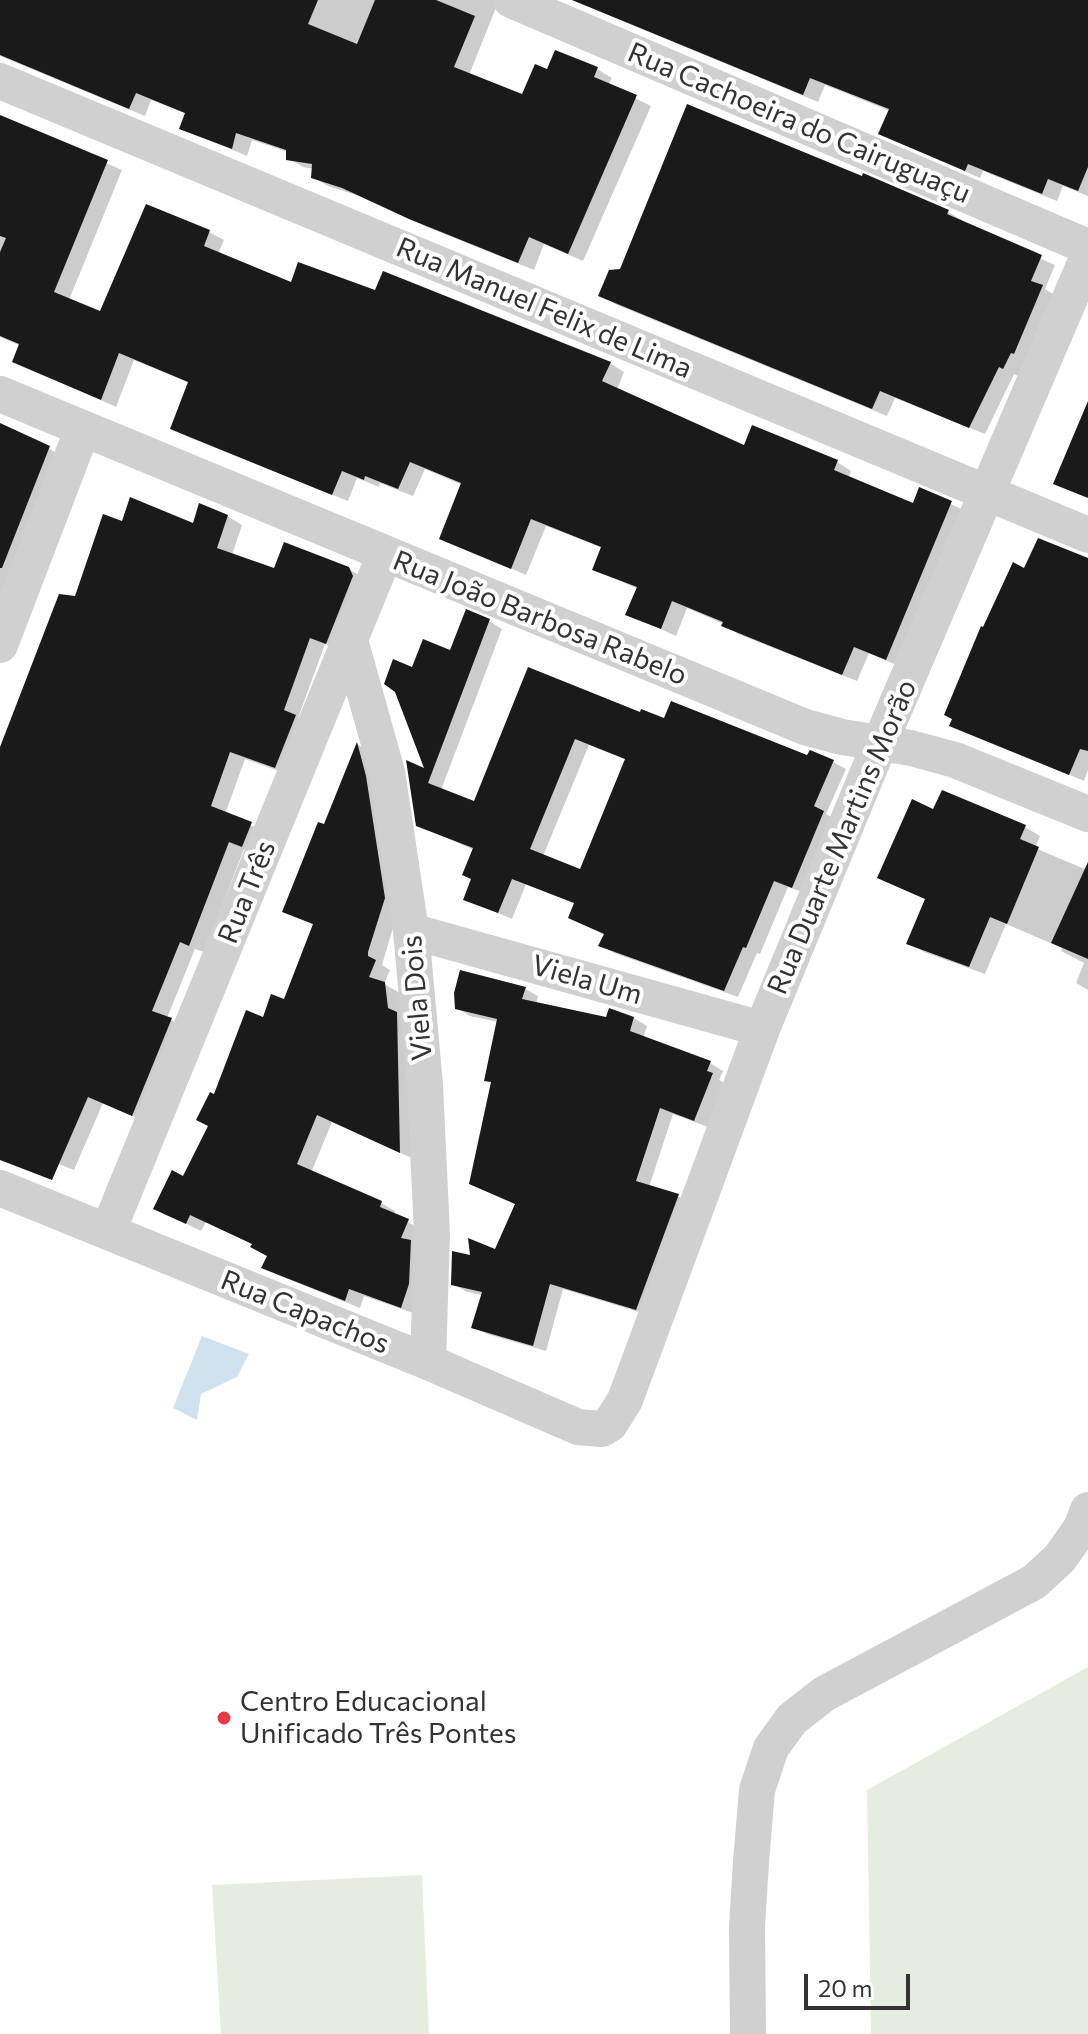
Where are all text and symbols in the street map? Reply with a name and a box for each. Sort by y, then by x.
street label: Rua Cachoeira do Cairuguaçu [623,36,975,210]
street label: Rua Manuel Felix de Lima [391,230,697,386]
street label: Rua João Barbosa Rabelo [388,544,692,692]
street label: Rua Duarte Martins Morão [760,675,924,999]
street label: Rua Três [211,836,283,948]
street label: Viela Dois [395,934,439,1062]
street label: Viela Um [528,948,646,1012]
street label: Rua Capachos [216,1263,394,1361]
place label: Centro Educacional Unificado Três Pontes [240,1685,517,1751]
marker: Centro Educacional Unificado Três Pontes [215,1709,233,1727]
scale bar [808,1958,914,2008]
text: 20 m [818,1973,872,2002]

